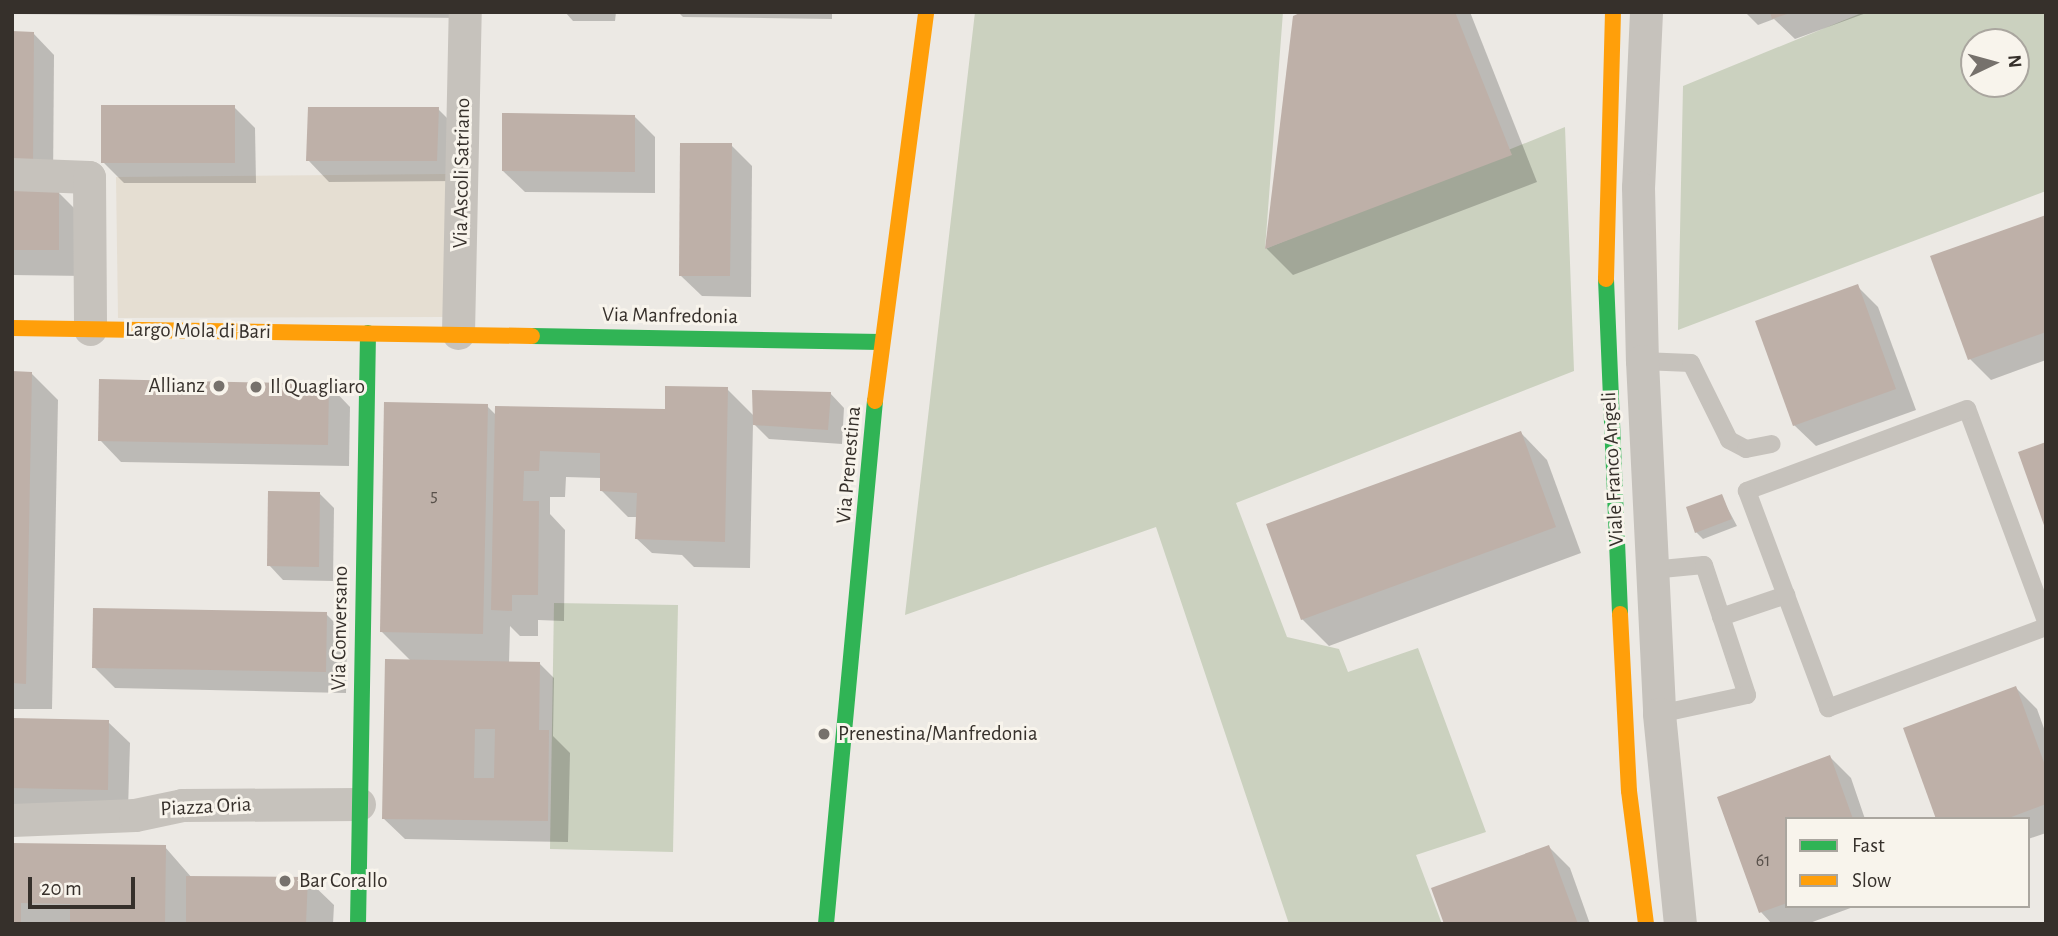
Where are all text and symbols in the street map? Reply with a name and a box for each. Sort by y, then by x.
north arrow [1960,28,2030,98]
text: N [2004,54,2024,69]
street label: Via Ascoli Satriano [448,98,476,248]
street label: Via Manfredonia [602,302,738,330]
street label: Largo Mola di Bari [125,317,271,345]
place label: Allianz [148,373,205,399]
place label: Il Quagliaro [270,374,365,400]
marker: Allianz [211,378,227,394]
marker: Il Quagliaro [248,379,264,395]
street label: Viale Franco Angeli [1596,391,1630,547]
street label: Via Prenestina [831,405,867,525]
house number: 5 [430,485,438,507]
street label: Via Conversano [326,565,354,691]
place label: Prenestina/Manfredonia [838,721,1038,747]
marker: Prenestina/Manfredonia [816,726,832,742]
street label: Piazza Oria [160,792,252,822]
legend [1785,817,2030,908]
text: Fast [1852,835,1885,856]
house number: 61 [1756,850,1770,872]
scale bar [32,862,138,906]
place label: Bar Corallo [299,868,388,894]
text: Slow [1852,870,1891,891]
marker: Bar Corallo [277,873,293,889]
text: 20 m [41,878,82,899]

